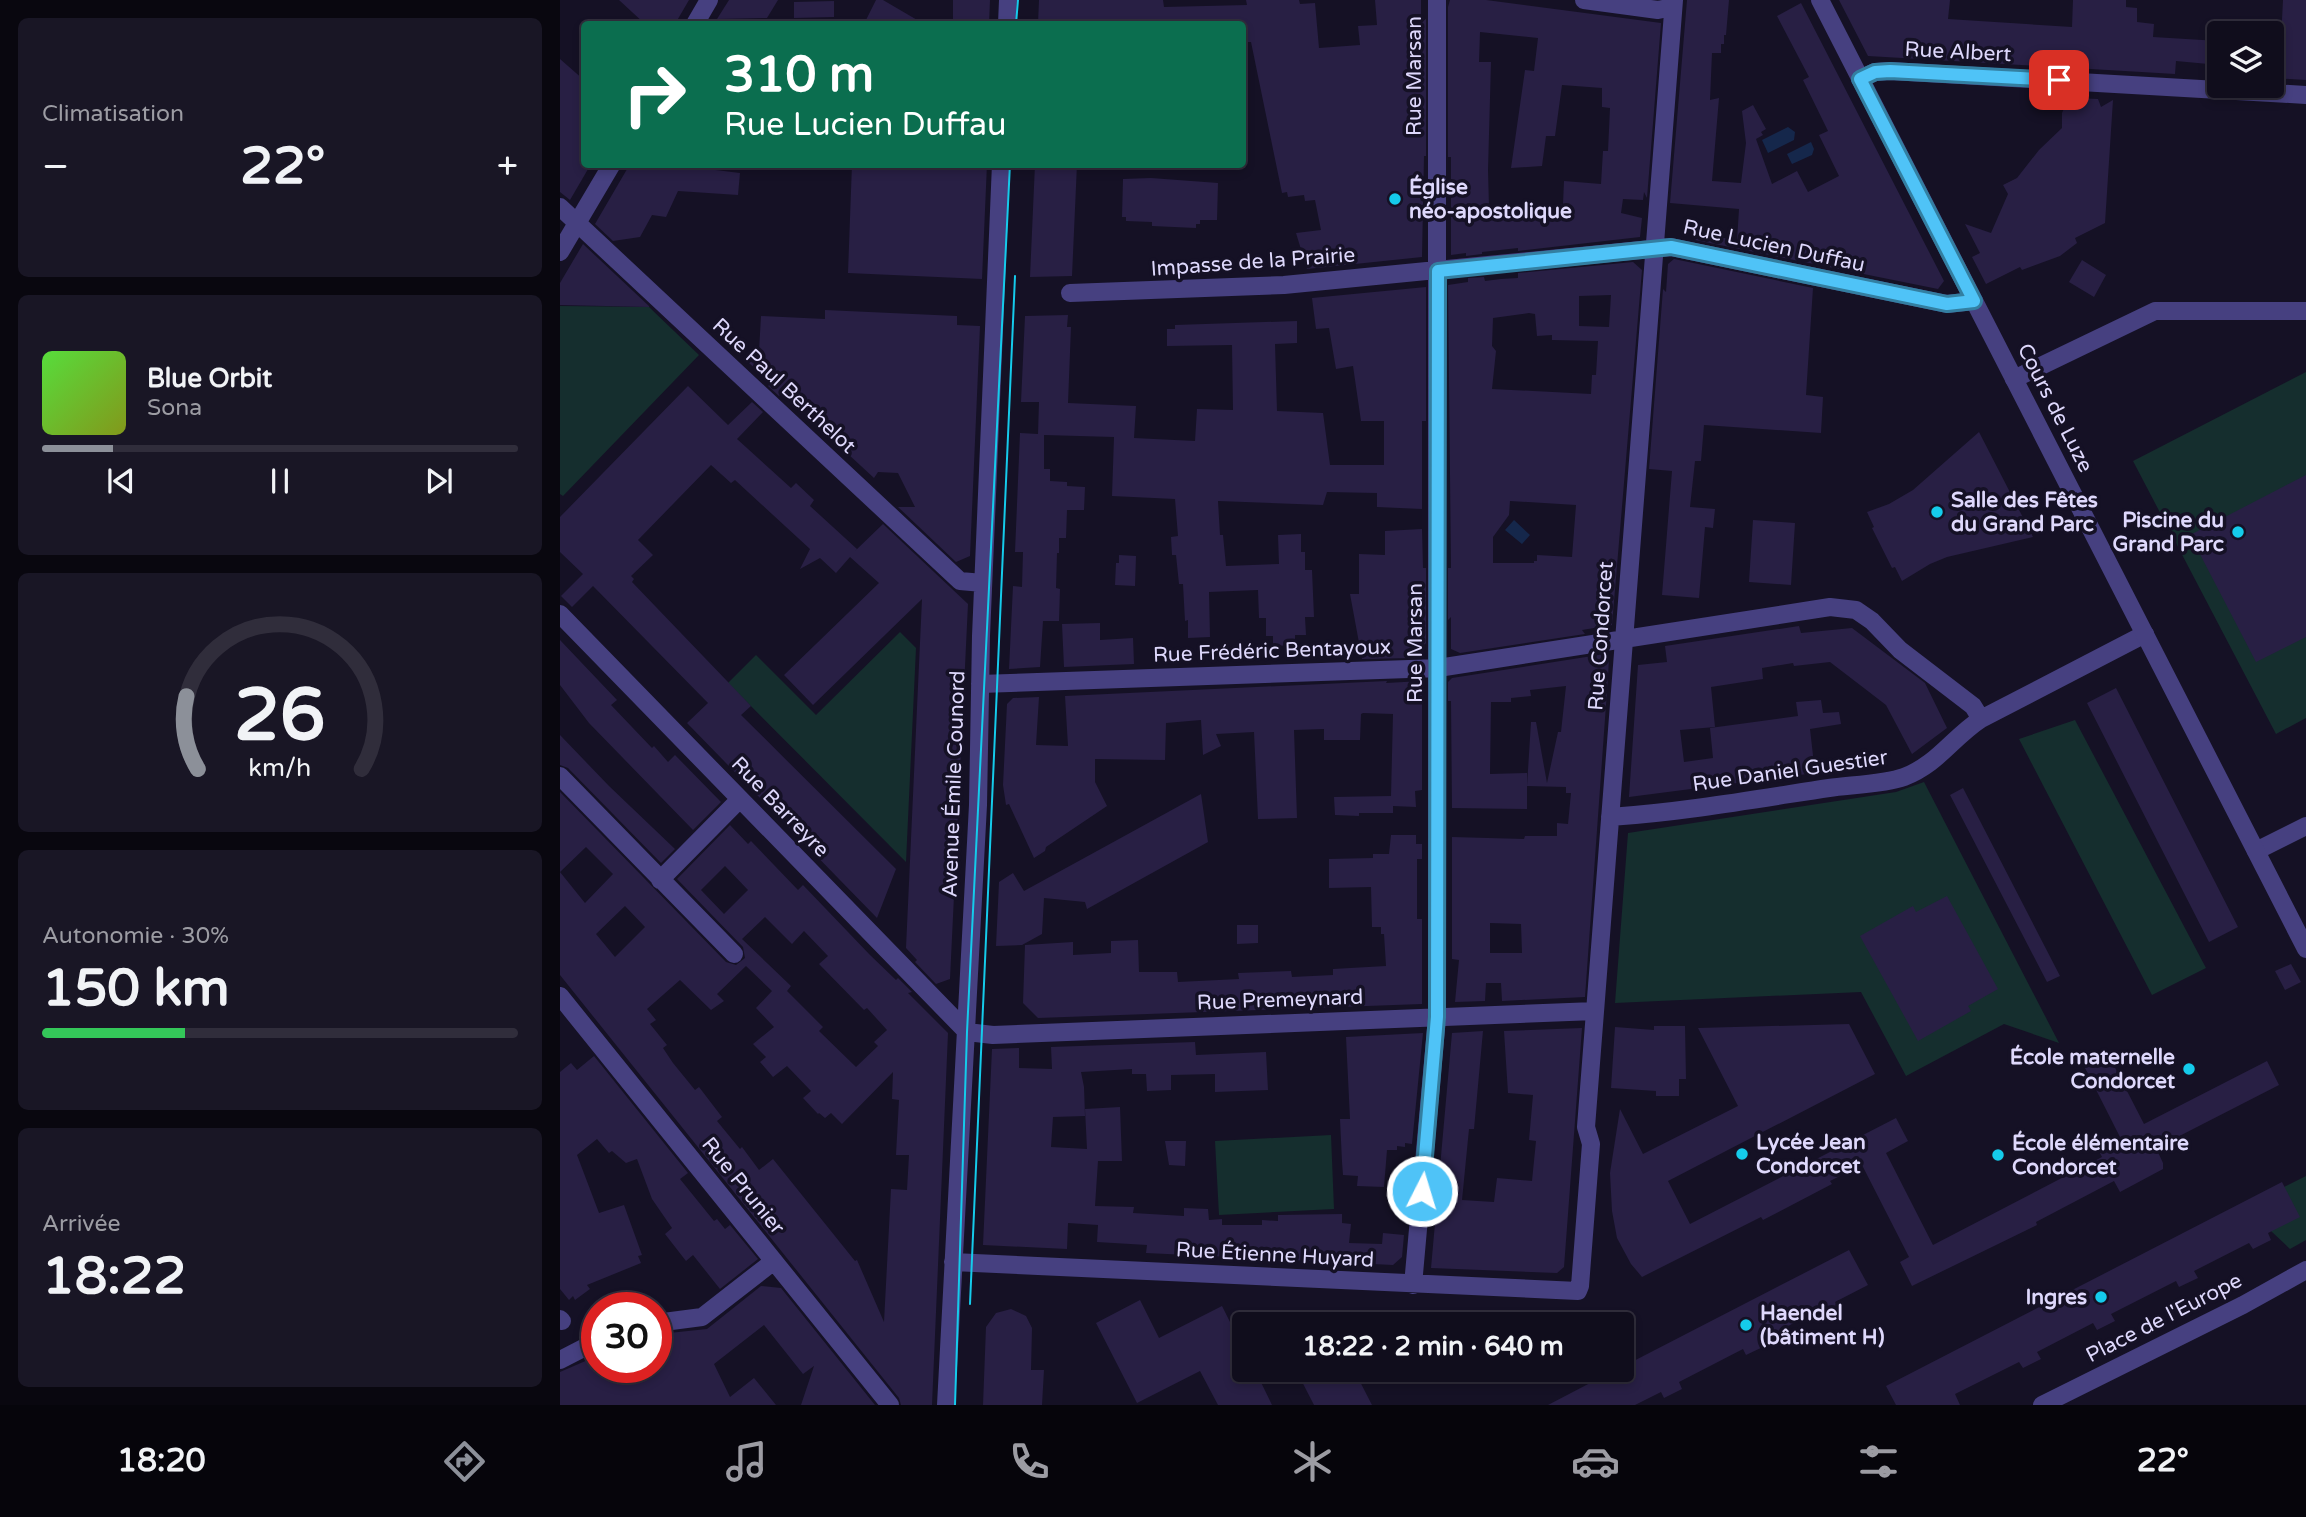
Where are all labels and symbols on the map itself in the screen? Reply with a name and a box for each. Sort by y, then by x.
street label: Rue Marsan [1402,16,1427,136]
street label: Rue Albert [1904,37,2012,67]
pin [2029,50,2089,110]
place label: Église néo-apostolique [1409,174,1572,224]
marker: Église néo-apostolique [1387,191,1403,207]
street label: Rue Lucien Duffau [1681,215,1867,277]
street label: Impasse de la Prairie [1150,242,1356,282]
street label: Rue Paul Berthelot [707,313,861,459]
street label: Cours de Luze [2012,339,2098,477]
place label: Salle des Fêtes du Grand Parc [1951,488,2098,537]
marker: Salle des Fêtes du Grand Parc [1929,504,1945,520]
place label: Piscine du Grand Parc [2112,508,2224,557]
marker: Piscine du Grand Parc [2230,524,2246,540]
street label: Rue Condorcet [1583,560,1619,712]
street label: Rue Marsan [1403,583,1428,703]
street label: Rue Frédéric Bentayoux [1153,634,1391,668]
street label: Avenue Émile Counord [938,670,970,898]
street label: Rue Daniel Guestier [1691,745,1889,797]
street label: Rue Barreyre [726,752,834,862]
street label: Rue Premeynard [1196,985,1364,1015]
place label: École maternelle Condorcet [2010,1044,2175,1094]
marker: École maternelle Condorcet [2181,1061,2197,1077]
place label: Lycée Jean Condorcet [1756,1130,1866,1179]
place label: École élémentaire Condorcet [2012,1130,2189,1180]
street label: Rue Prunier [696,1132,790,1240]
marker: Lycée Jean Condorcet [1734,1146,1750,1162]
marker: École élémentaire Condorcet [1990,1147,2006,1163]
position arrow [1385,1154,1459,1228]
street label: Rue Étienne Huyard [1175,1237,1375,1273]
street label: Place de l'Europe [2082,1268,2246,1368]
place label: Ingres [2025,1285,2087,1310]
marker: Ingres [2093,1289,2109,1305]
speed limit sign: 30 [581,1292,672,1383]
place label: Haendel (bâtiment H) [1760,1301,1885,1350]
marker: Haendel (bâtiment H) [1738,1317,1754,1333]

